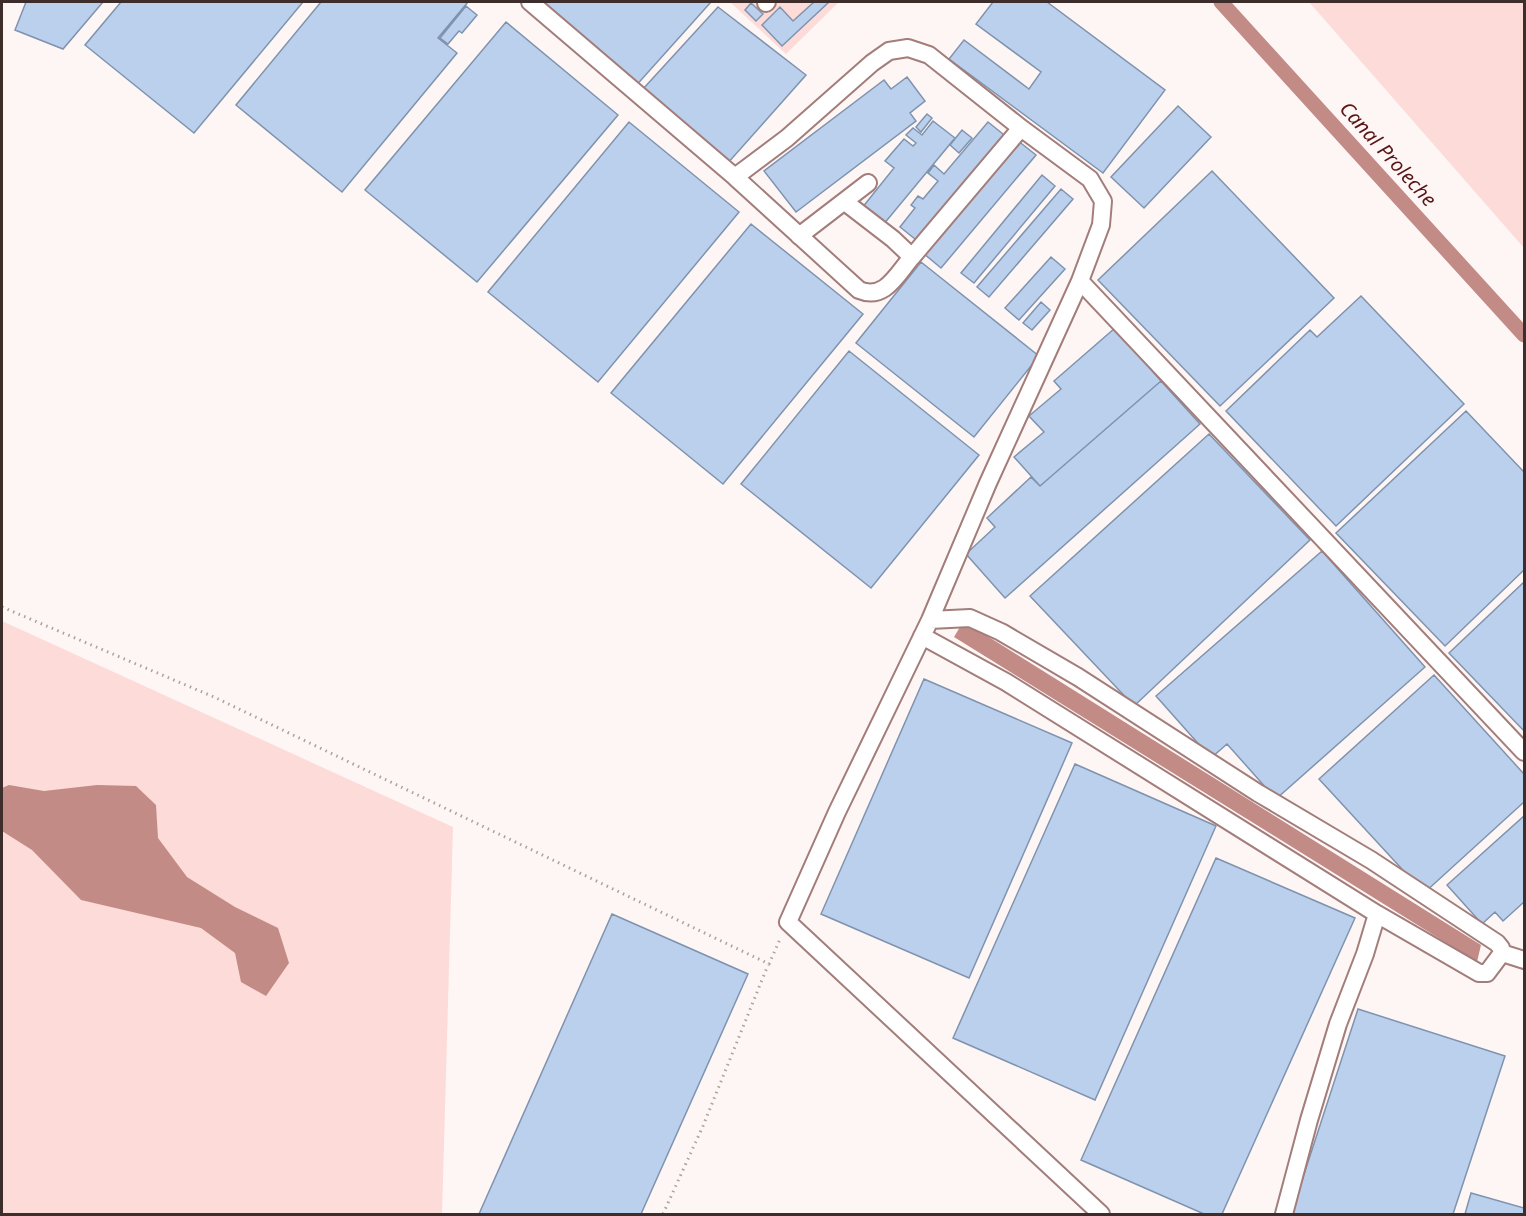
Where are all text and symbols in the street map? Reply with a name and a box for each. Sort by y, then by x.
water label: Canal Proleche [1334,95,1443,212]

